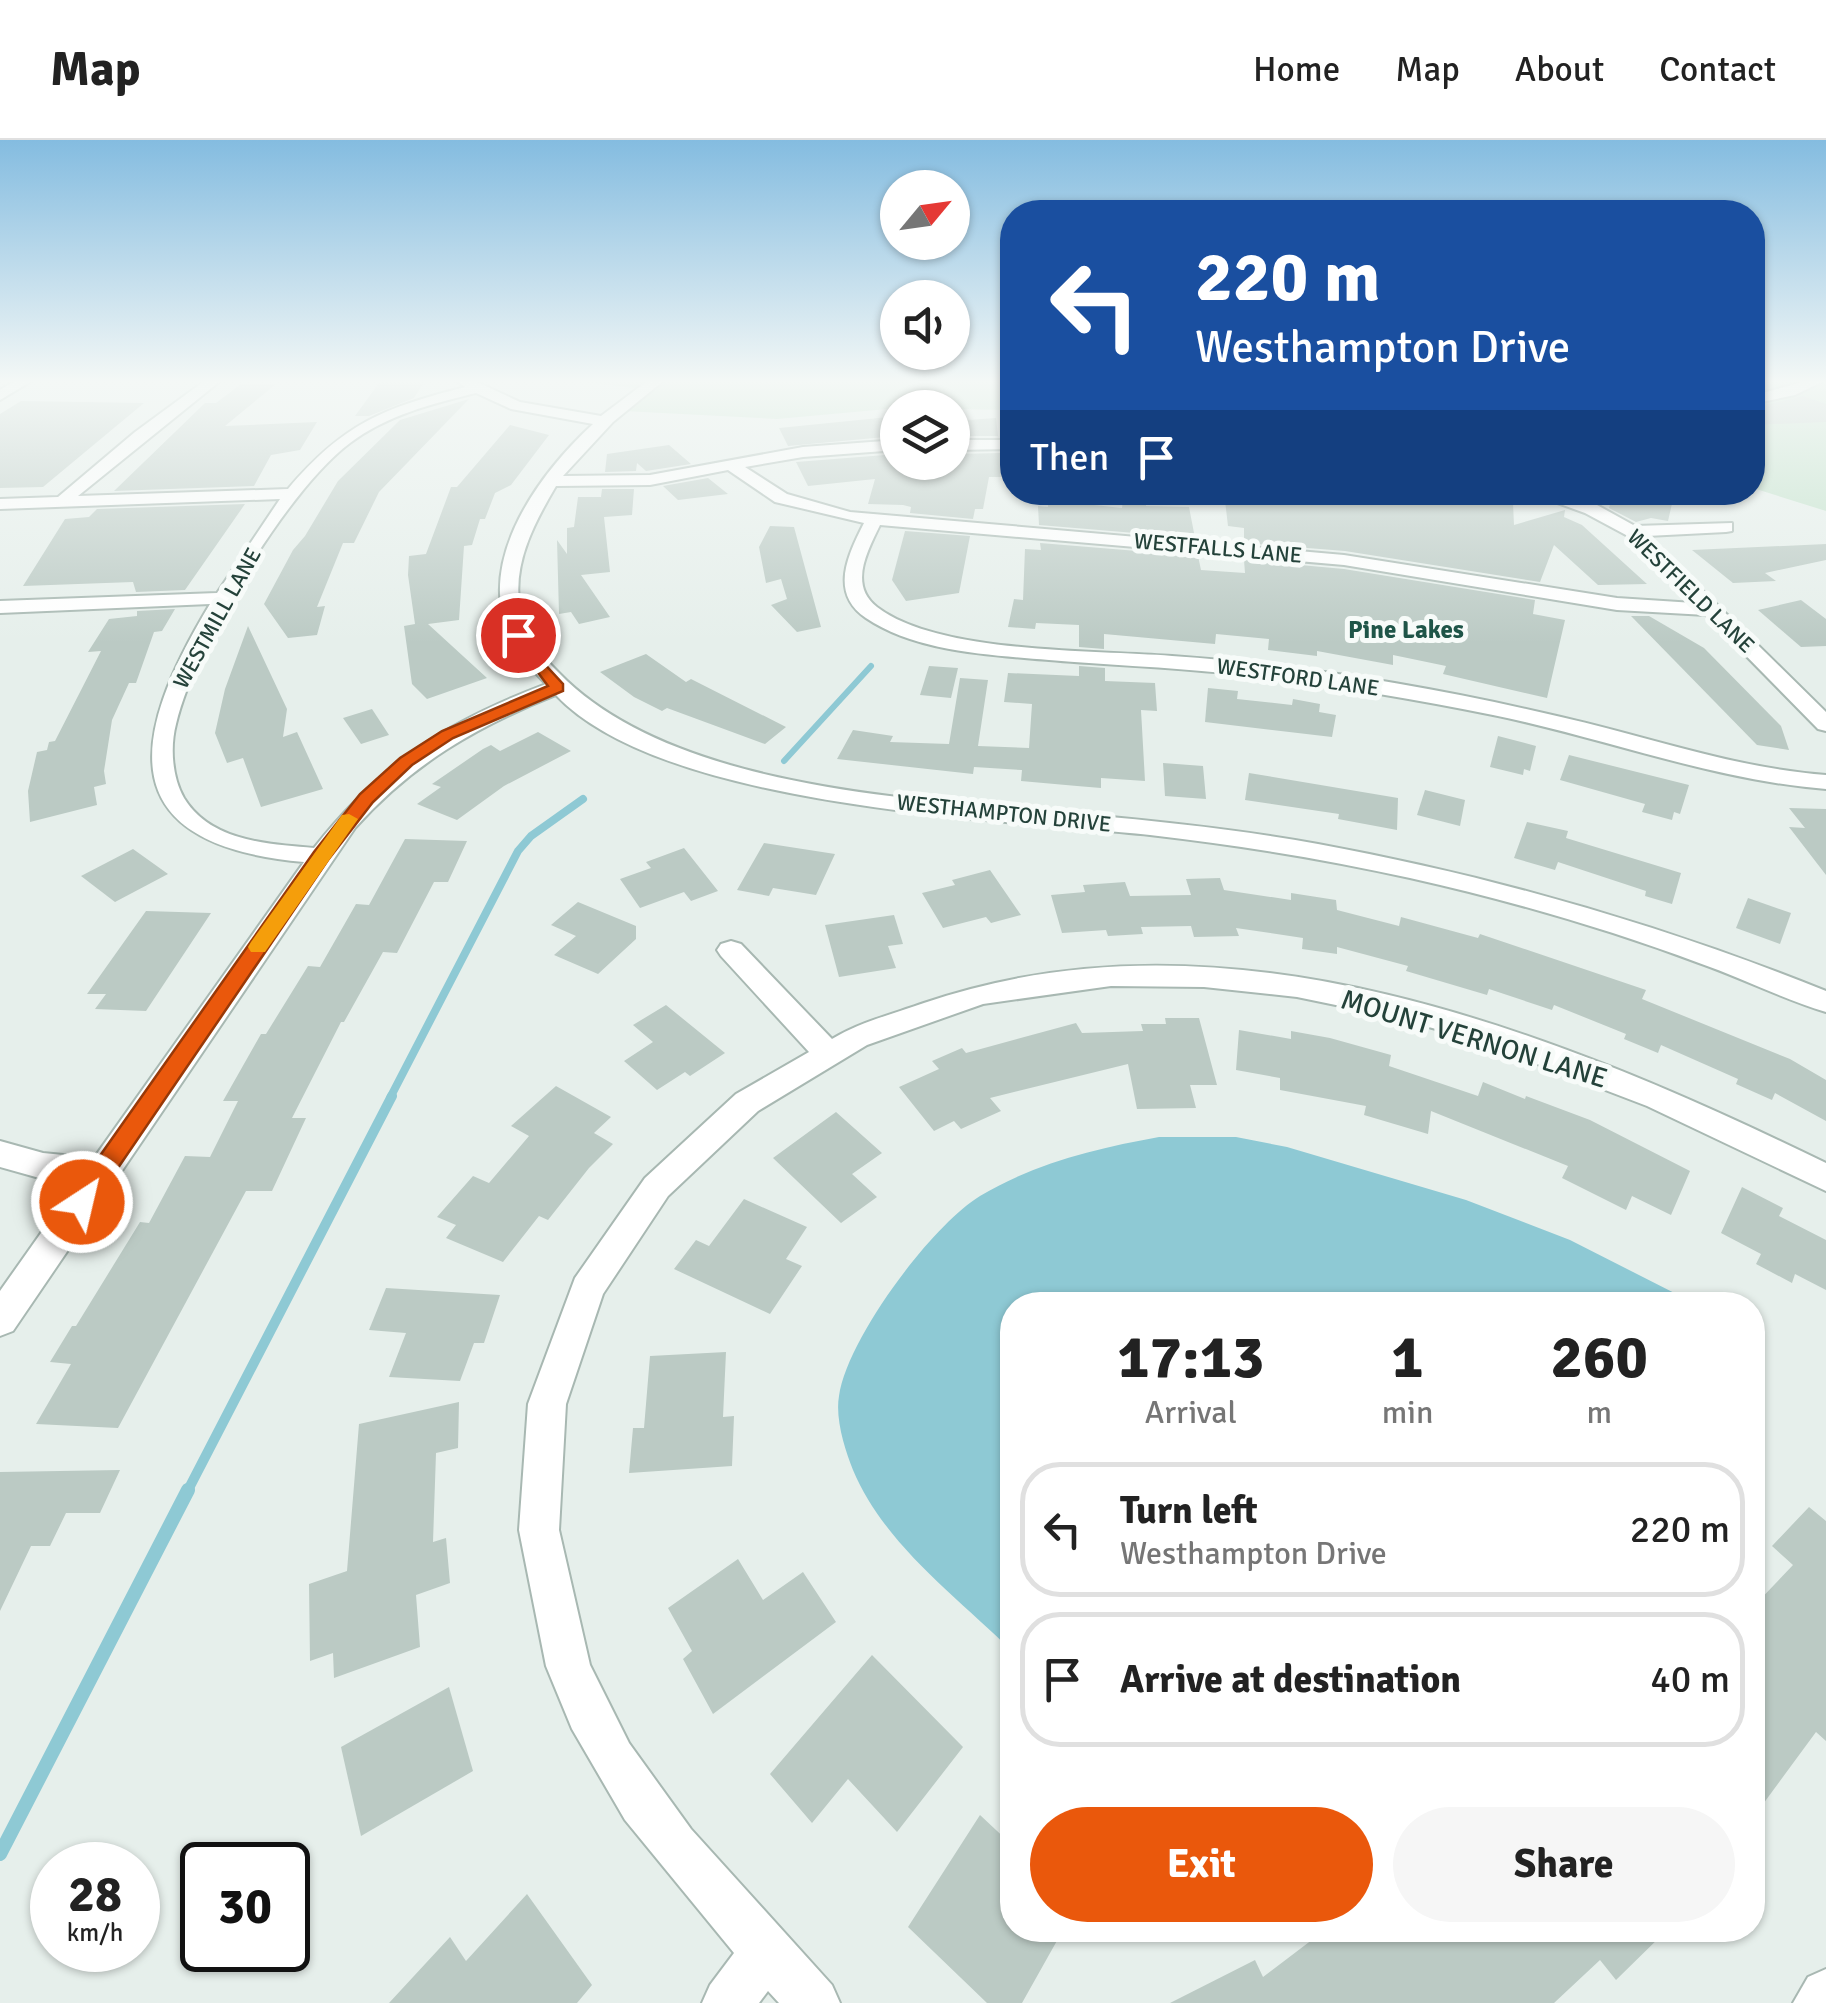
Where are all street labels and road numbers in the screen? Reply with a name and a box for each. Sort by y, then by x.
street label: WESTFIELD LANE [1622,523,1760,659]
street label: WESTFALLS LANE [1133,527,1303,569]
street label: WESTMILL LANE [167,543,267,693]
street label: WESTFORD LANE [1215,652,1381,702]
street label: WESTHAMPTON DRIVE [895,788,1113,838]
street label: MOUNT VERNON LANE [1337,982,1611,1096]

